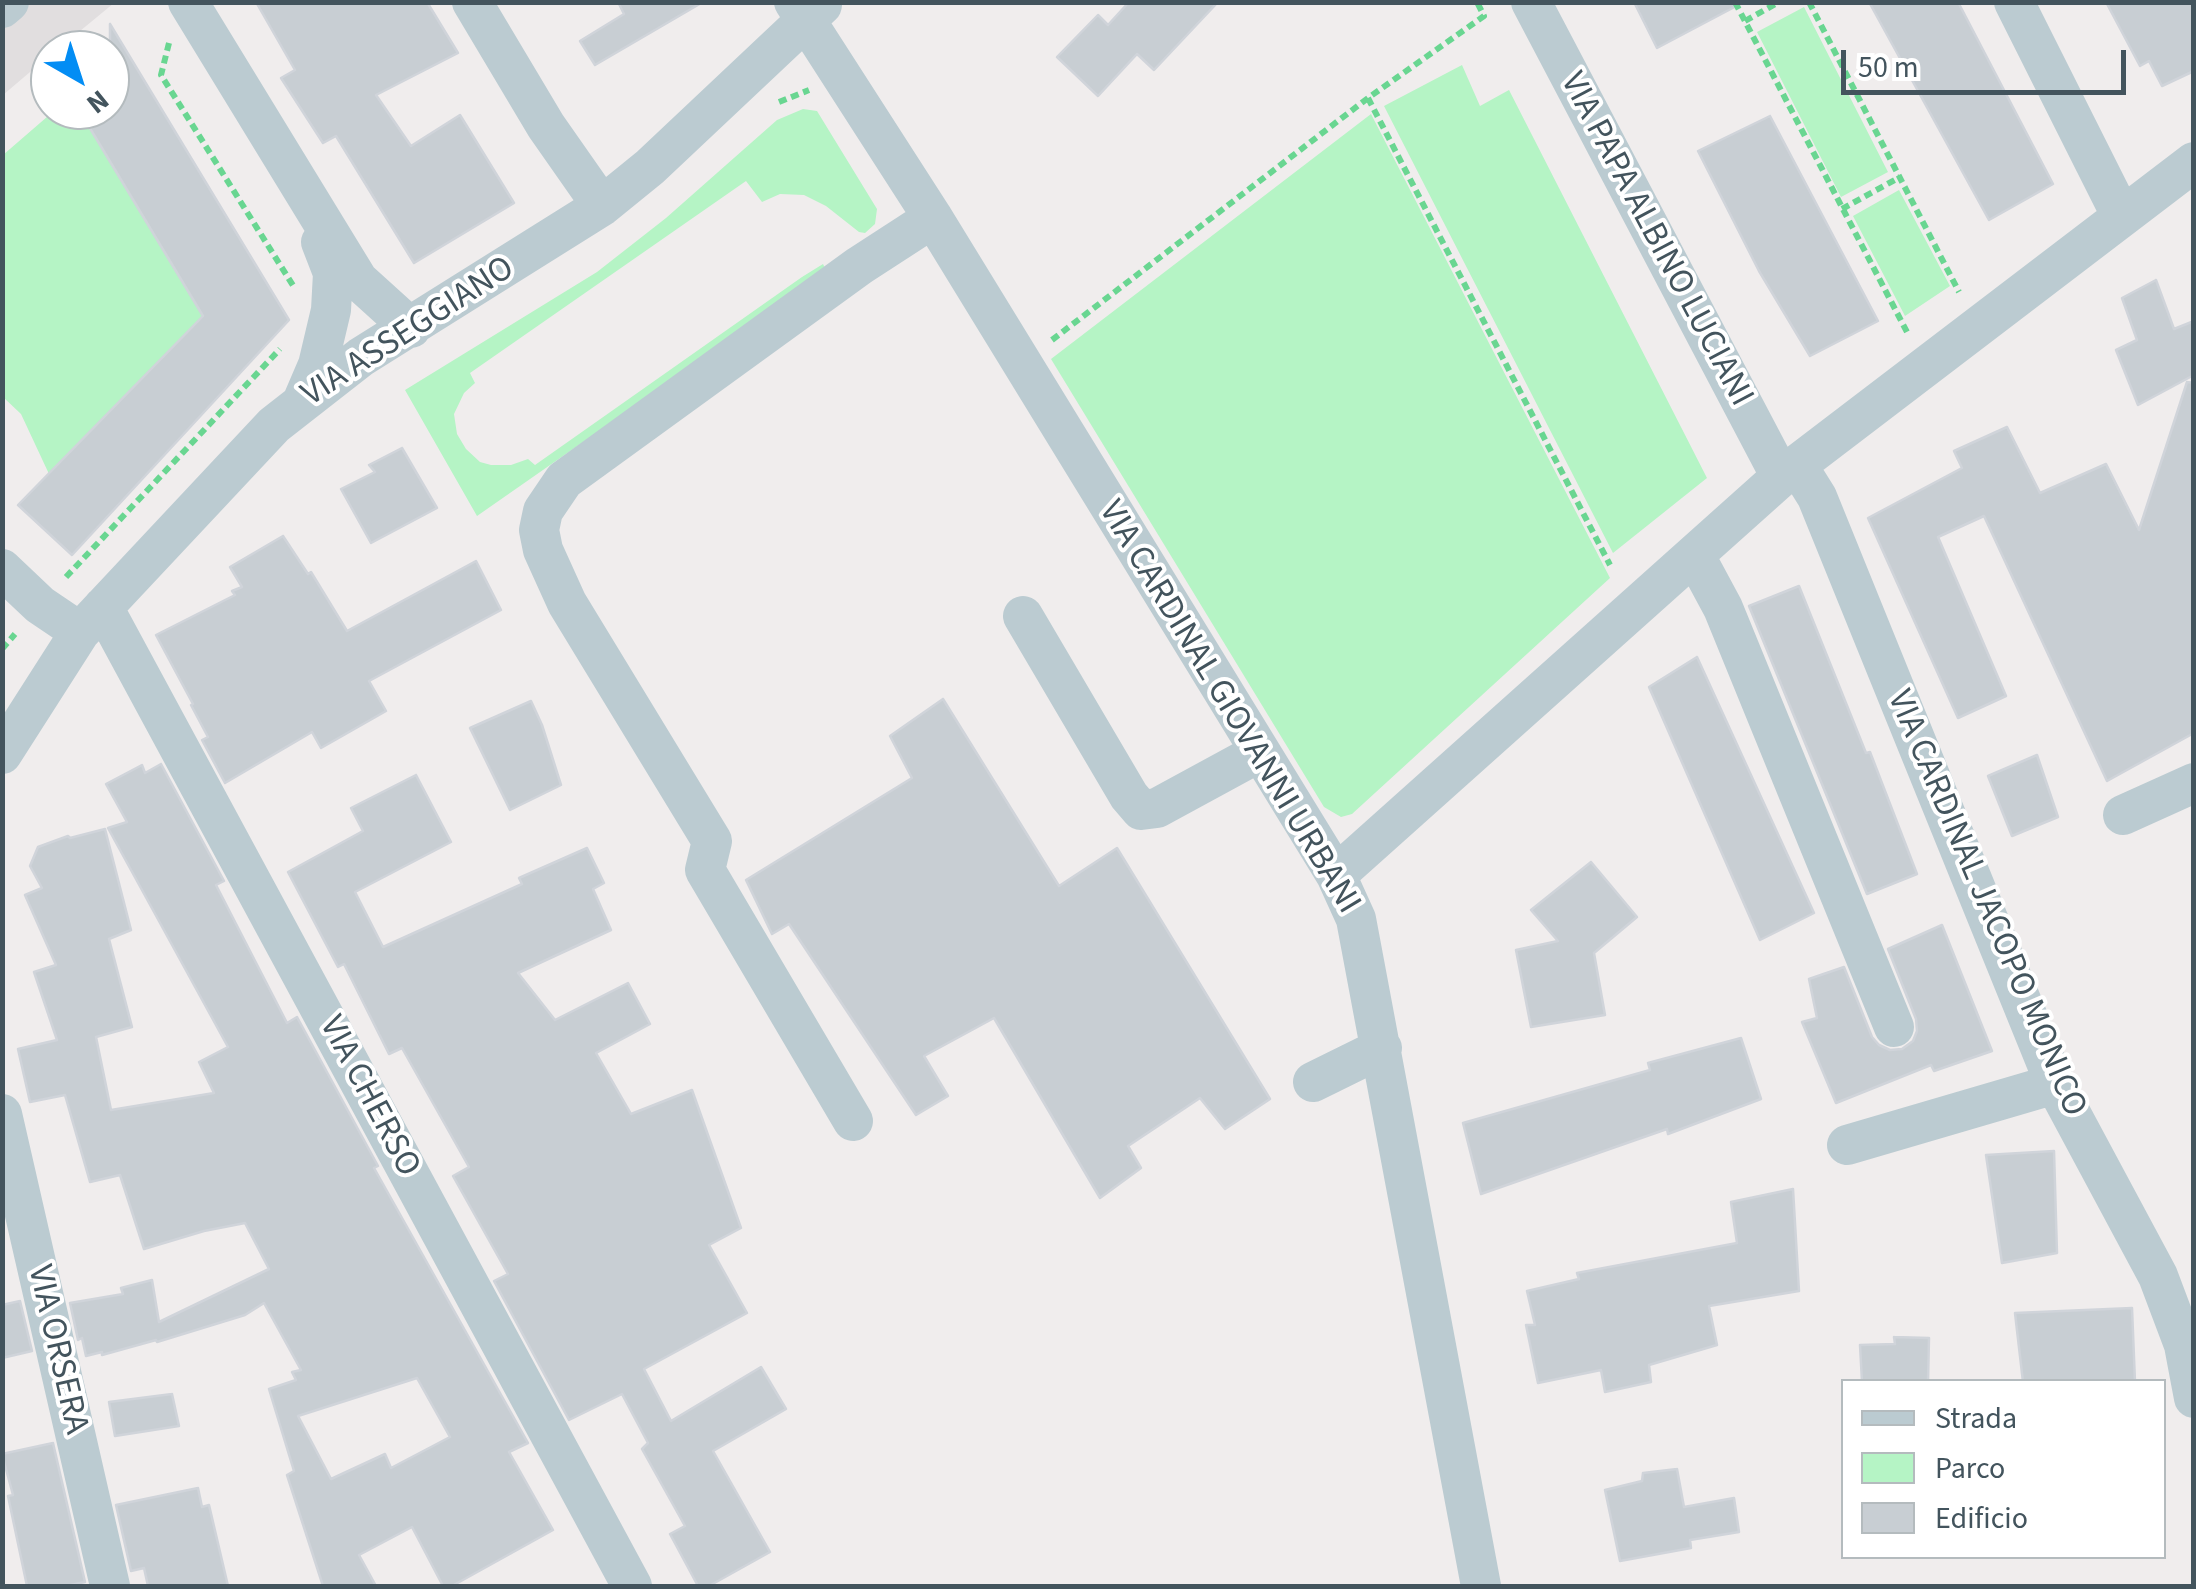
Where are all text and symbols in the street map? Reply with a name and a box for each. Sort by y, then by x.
north arrow [30,30,130,130]
scale bar [1846,30,2131,92]
text: 50 m [1858,46,1919,89]
street label: VIA PAPA ALBINO LUCIANI [1549,66,1761,414]
text: N [78,80,117,123]
street label: VIA ASSEGGIANO [295,249,523,417]
street label: VIA CARDINAL GIOVANNI URBANI [1088,494,1368,922]
street label: VIA CARDINAL JACOPO MONICO [1876,685,2094,1123]
street label: VIA CHERSO [308,1010,428,1184]
street label: VIA ORSERA [16,1262,96,1438]
legend [1841,1379,2166,1559]
text: Strada [1935,1397,2017,1440]
text: Parco [1935,1447,2005,1490]
text: Edificio [1935,1497,2028,1540]

